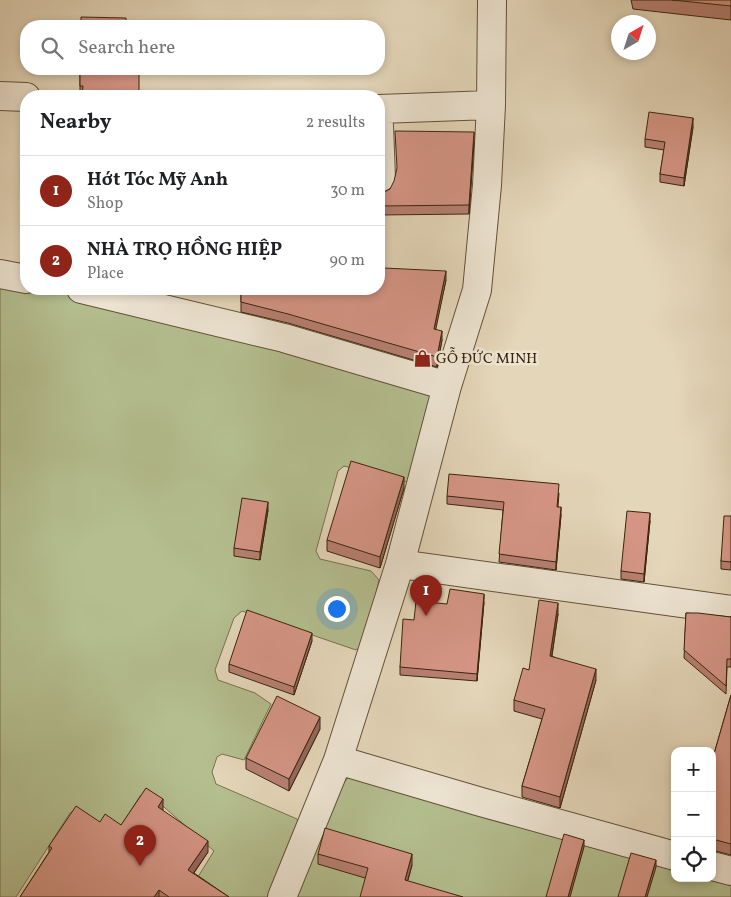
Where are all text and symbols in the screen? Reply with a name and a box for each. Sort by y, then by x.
north arrow [611,15,656,60]
search box [20,20,385,75]
icon: search [38,34,66,62]
text: Search here [78,35,175,61]
text: Nearby [40,108,111,137]
text: 2 results [306,112,365,134]
text: Hớt Tóc Mỹ Anh [87,167,228,193]
text: 1 [53,180,59,202]
text: 30 m [330,180,365,202]
text: Shop [87,193,123,215]
text: NHÀ TRỌ HỒNG HIỆP [87,237,282,263]
text: 2 [52,250,60,272]
text: 90 m [329,250,365,272]
text: Place [87,263,124,285]
place label: GỖ ĐỨC MINH [436,347,537,370]
shop icon: GỖ ĐỨC MINH [412,348,432,368]
pin: 1 [410,575,442,616]
your location [324,596,350,622]
map controls [671,747,716,882]
button: + [671,747,716,792]
button: − [671,792,716,837]
pin: 2 [124,825,156,866]
button: locate [671,837,716,882]

